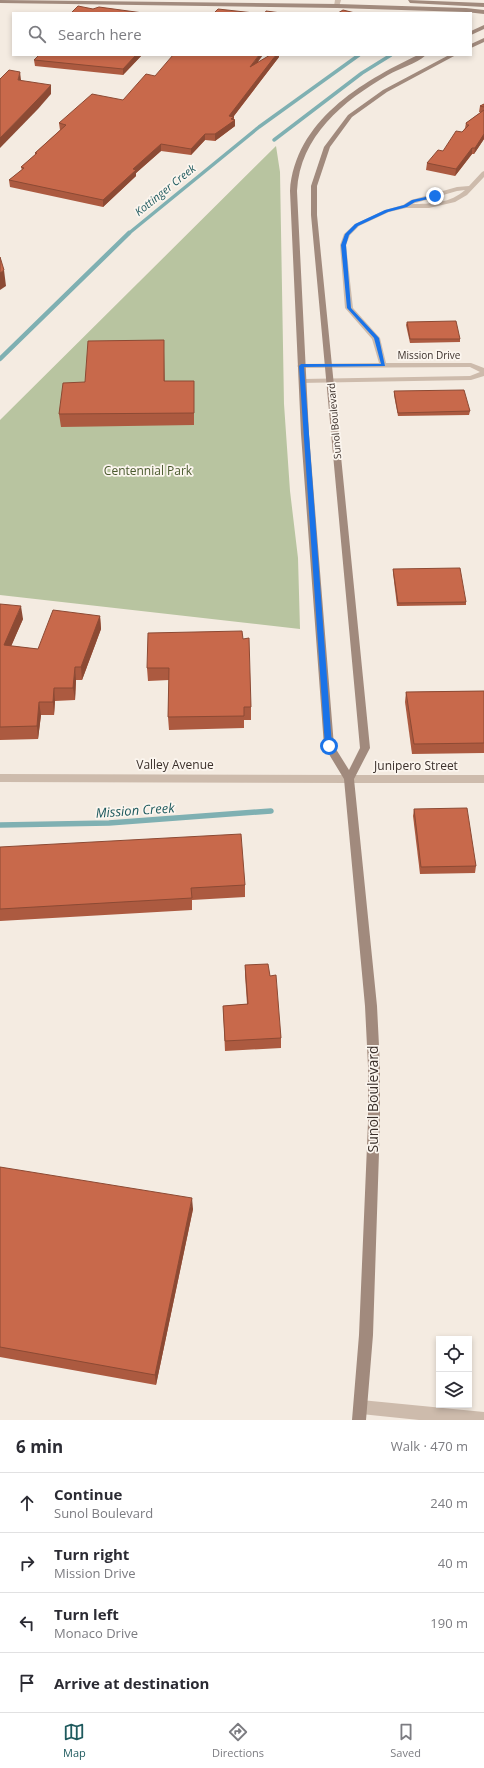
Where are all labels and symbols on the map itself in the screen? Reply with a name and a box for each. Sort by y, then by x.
water label: Kottinger Creek [131,160,199,219]
route end [426,187,444,205]
street label: Mission Drive [398,348,461,362]
street label: Sunol Boulevard [324,382,344,460]
park label: Centennial Park [104,462,193,479]
route start [320,737,338,755]
street label: Valley Avenue [136,756,214,773]
street label: Junipero Street [373,757,458,774]
water label: Mission Creek [95,798,176,822]
street label: Sunol Boulevard [363,1046,382,1152]

